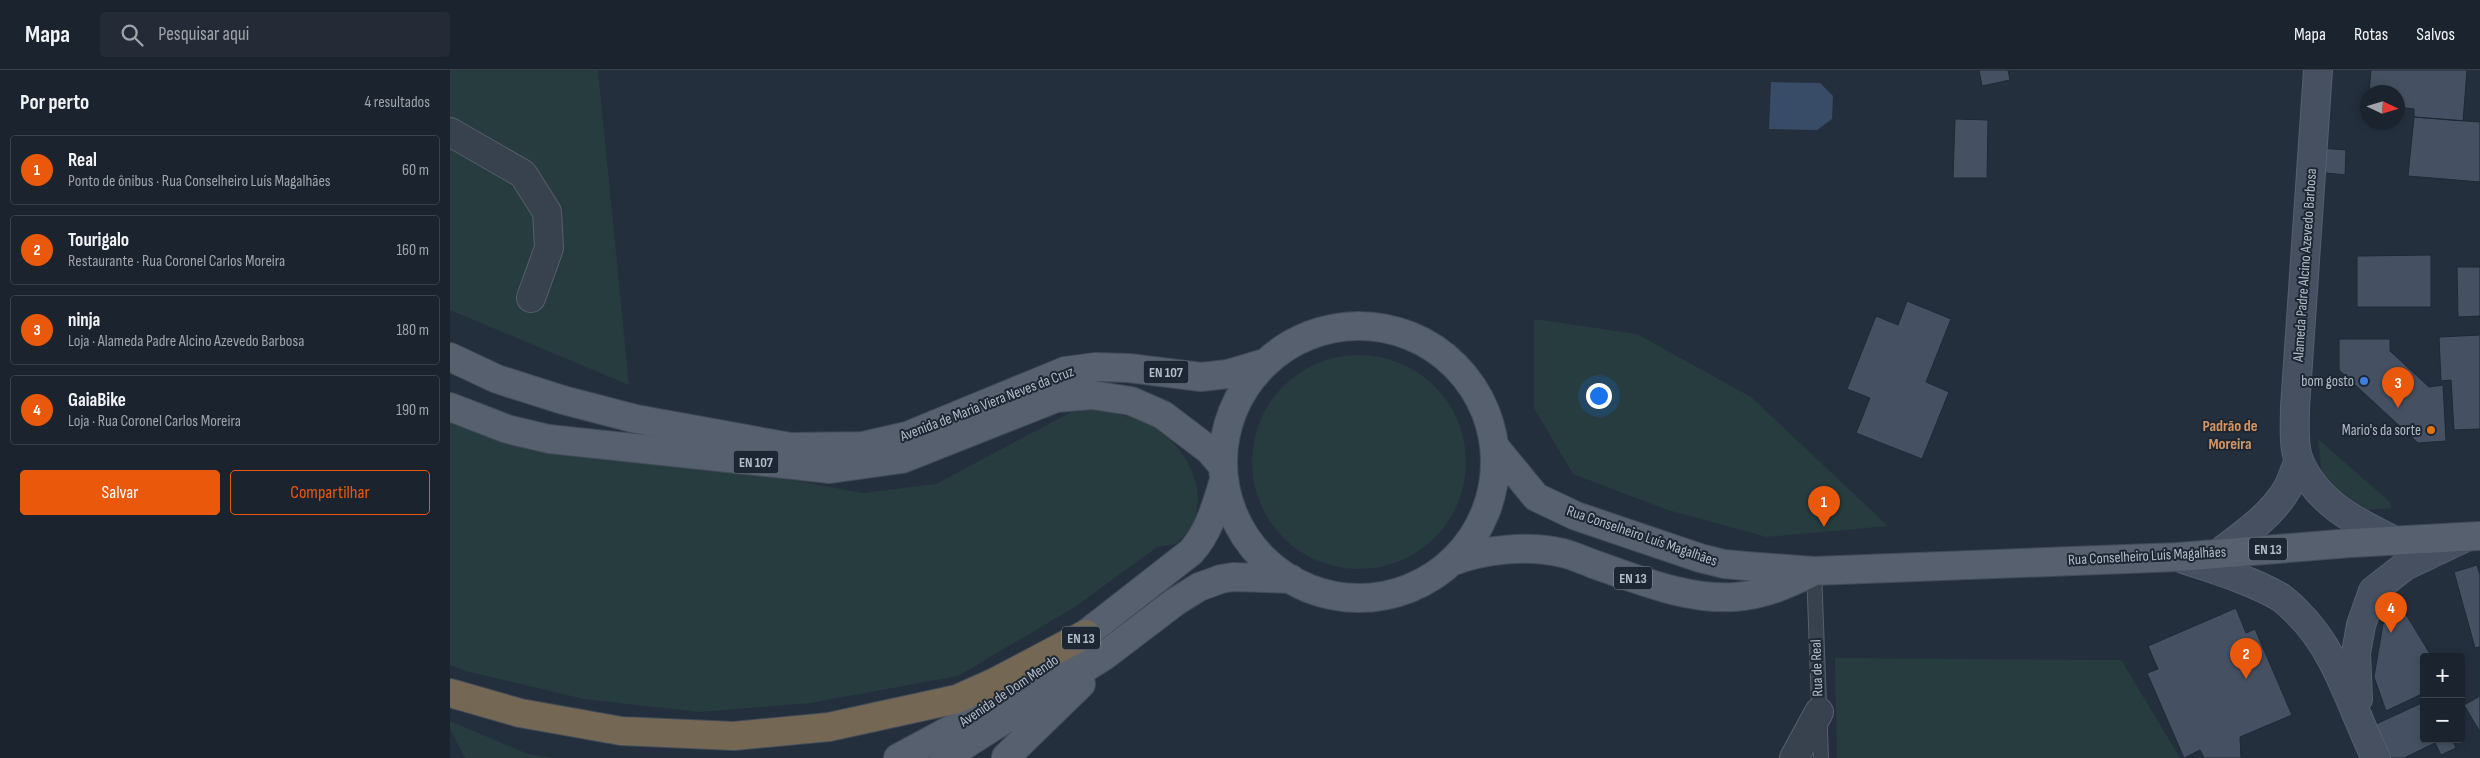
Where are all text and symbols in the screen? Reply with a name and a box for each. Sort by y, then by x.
search box [100,12,450,57]
text: Mapa [25,20,70,49]
icon: search [118,21,146,49]
text: Pesquisar aqui [158,23,249,46]
text: Mapa [2294,24,2326,45]
text: Rotas [2354,24,2388,45]
text: Salvos [2416,24,2455,45]
north arrow [2360,85,2405,130]
text: Por perto [20,90,89,115]
text: 4 resultados [365,93,430,112]
text: Real [68,149,97,172]
text: 1 [34,161,40,180]
text: 60 m [402,161,429,180]
street label: Alameda Padre Alcino Azevedo Barbosa [2289,168,2321,363]
text: Ponto de ônibus · Rua Conselheiro Luís Magalhães [68,172,331,191]
text: Tourigalo [68,229,129,252]
text: 2 [33,241,41,260]
text: 160 m [396,241,429,260]
text: Restaurante · Rua Coronel Carlos Moreira [68,252,285,271]
text: ninja [68,309,100,332]
text: 3 [33,321,41,340]
text: 180 m [396,321,429,340]
text: Loja · Alameda Padre Alcino Azevedo Barbosa [68,332,304,351]
road number: EN 107 [1144,360,1188,384]
street label: Avenida de Maria Viera Neves da Cruz [896,362,1077,446]
pin: 3 [2382,367,2414,408]
place label: bom gosto [2301,372,2354,391]
marker: bom gosto [2358,375,2370,387]
your location [1586,383,1612,409]
text: GaiaBike [68,389,126,412]
text: 4 [33,401,41,420]
text: 190 m [396,401,429,420]
text: Loja · Rua Coronel Carlos Moreira [68,412,241,431]
district label: Padrão de Moreira [2202,417,2258,454]
place label: Mario's da sorte [2342,421,2421,440]
marker: Mario's da sorte [2425,424,2437,436]
road number: EN 107 [734,451,778,474]
button: Salvar [20,470,220,515]
button: Compartilhar [230,470,430,515]
pin: 1 [1808,486,1840,527]
street label: Rua Conselheiro Luís Magalhães [1564,501,1720,571]
road number: EN 13 [2249,538,2287,560]
street label: Rua Conselheiro Luís Magalhães [2067,542,2227,570]
road number: EN 13 [1614,566,1652,590]
pin: 4 [2375,592,2407,633]
road number: EN 13 [1062,626,1100,650]
pin: 2 [2230,638,2262,679]
street label: Rua de Real [1807,639,1827,697]
street label: Avenida de Dom Mendo [955,651,1062,732]
map controls [2420,653,2465,743]
button: + [2420,653,2465,698]
button: − [2420,698,2465,743]

